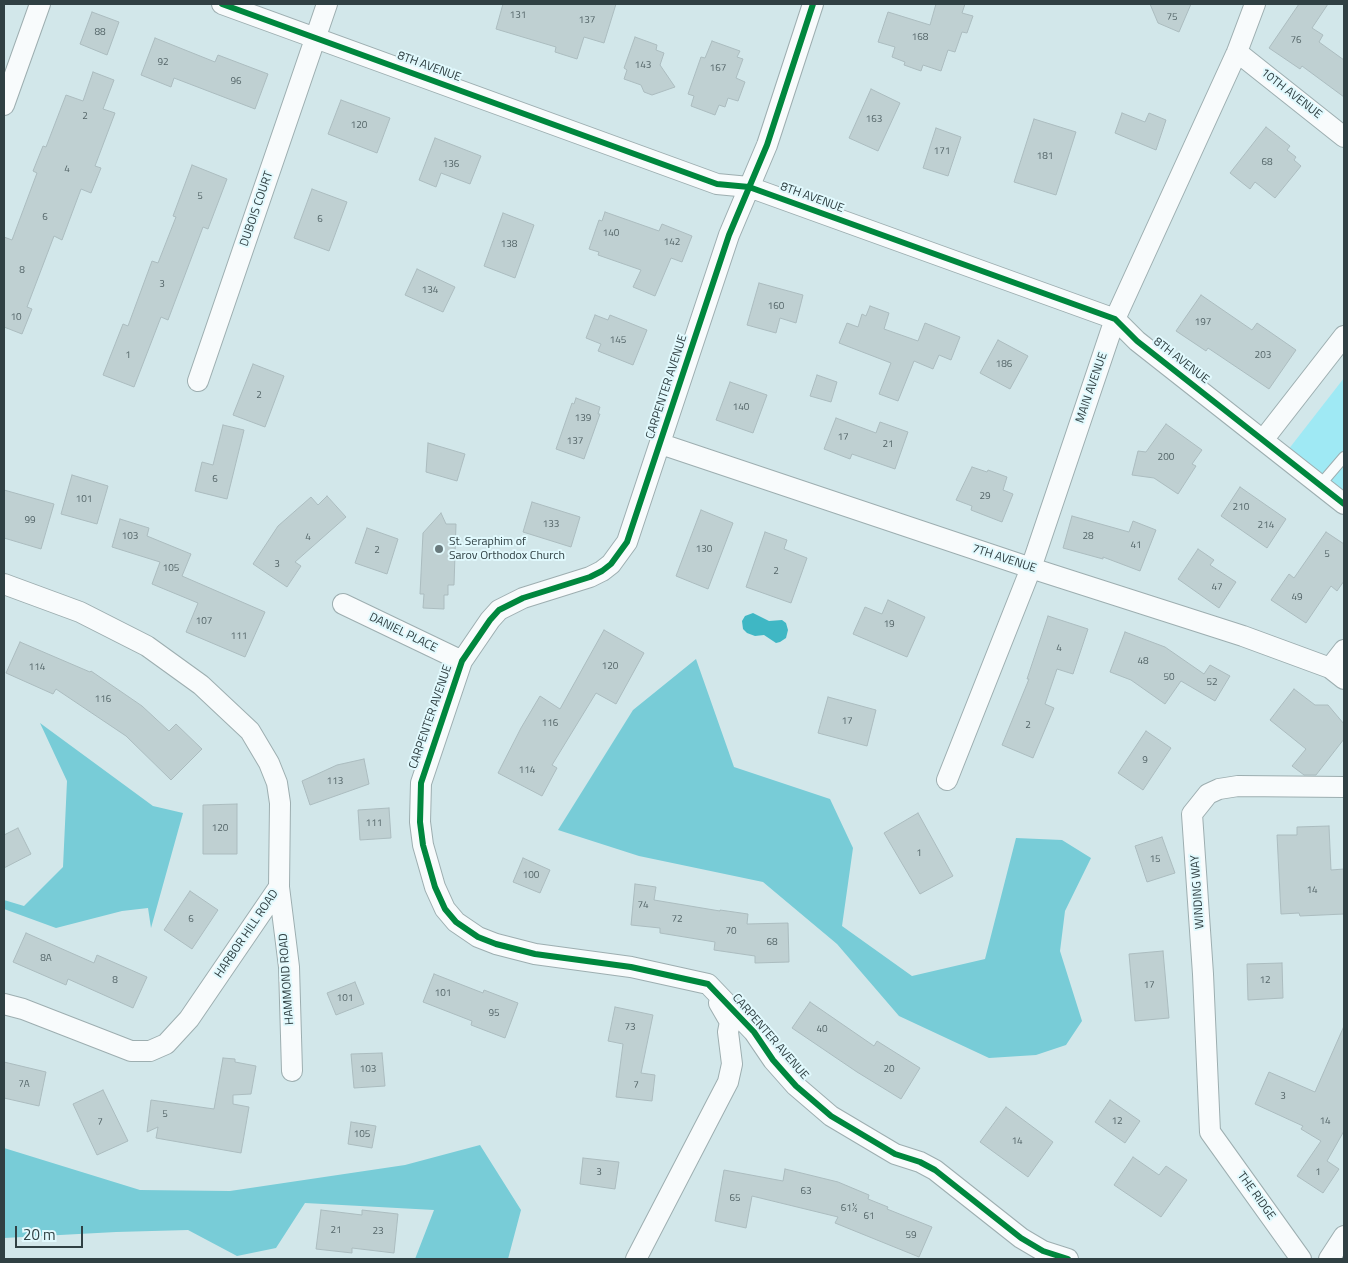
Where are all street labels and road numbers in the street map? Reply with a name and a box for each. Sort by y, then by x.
street label: 8TH AVENUE [395,49,463,85]
street label: 10TH AVENUE [1258,66,1324,122]
street label: DUBOIS COURT [237,170,277,248]
street label: 8TH AVENUE [778,180,846,216]
street label: CARPENTER AVENUE [643,333,691,441]
street label: 8TH AVENUE [1150,335,1212,387]
street label: MAIN AVENUE [1073,351,1111,425]
street label: 7TH AVENUE [970,542,1038,576]
street label: DANIEL PLACE [367,610,439,656]
street label: CARPENTER AVENUE [406,663,456,771]
street label: WINDING WAY [1188,855,1208,929]
street label: HARBOR HILL ROAD [212,887,282,981]
street label: HAMMOND ROAD [277,933,297,1025]
street label: CARPENTER AVENUE [729,991,811,1083]
street label: THE RIDGE [1234,1169,1278,1223]

